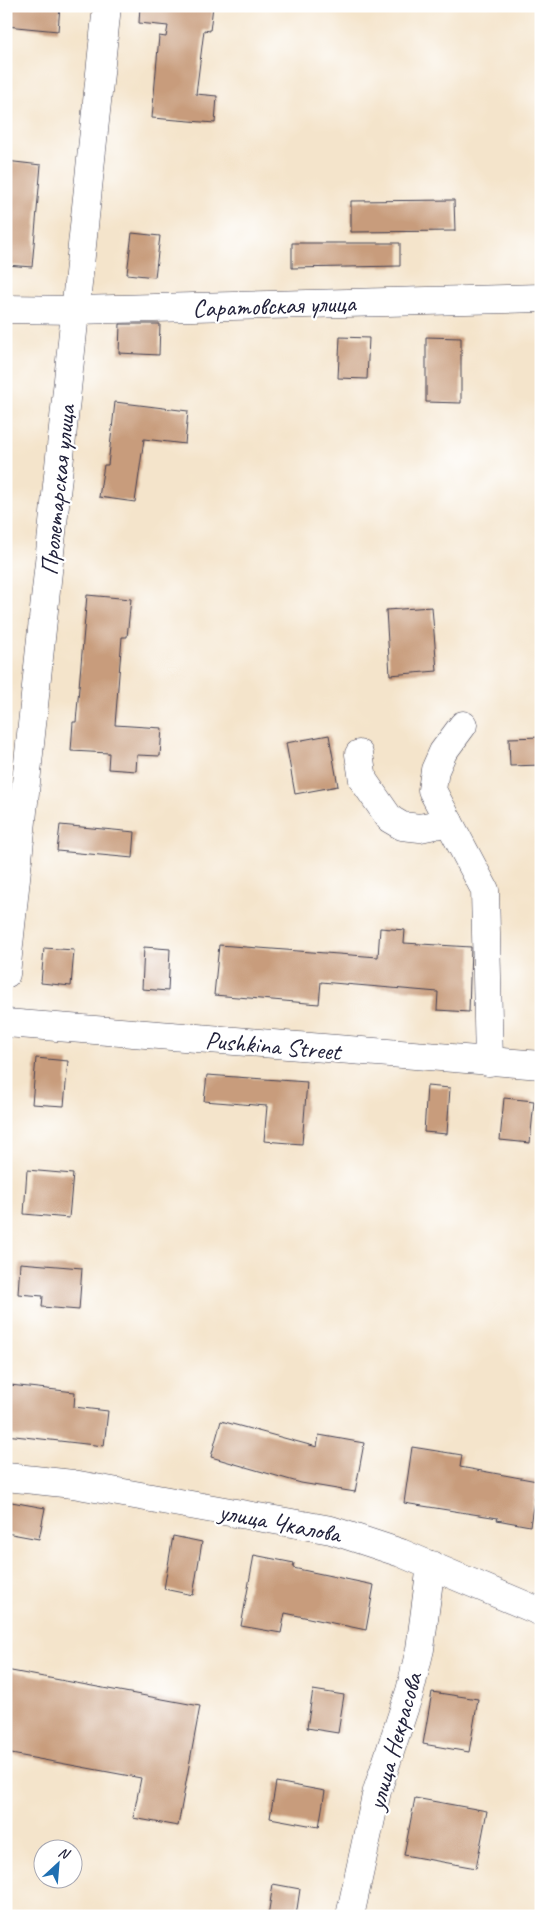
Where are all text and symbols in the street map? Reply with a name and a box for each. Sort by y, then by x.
street label: Саратовская улица [192,287,358,325]
street label: Пролетарская улица [33,401,83,577]
street label: Pushkina Street [204,1024,344,1068]
street label: улица Чкалова [214,1495,346,1551]
street label: улица Некрасова [360,1667,430,1815]
north arrow [32,1840,82,1890]
text: N [56,1843,73,1863]

